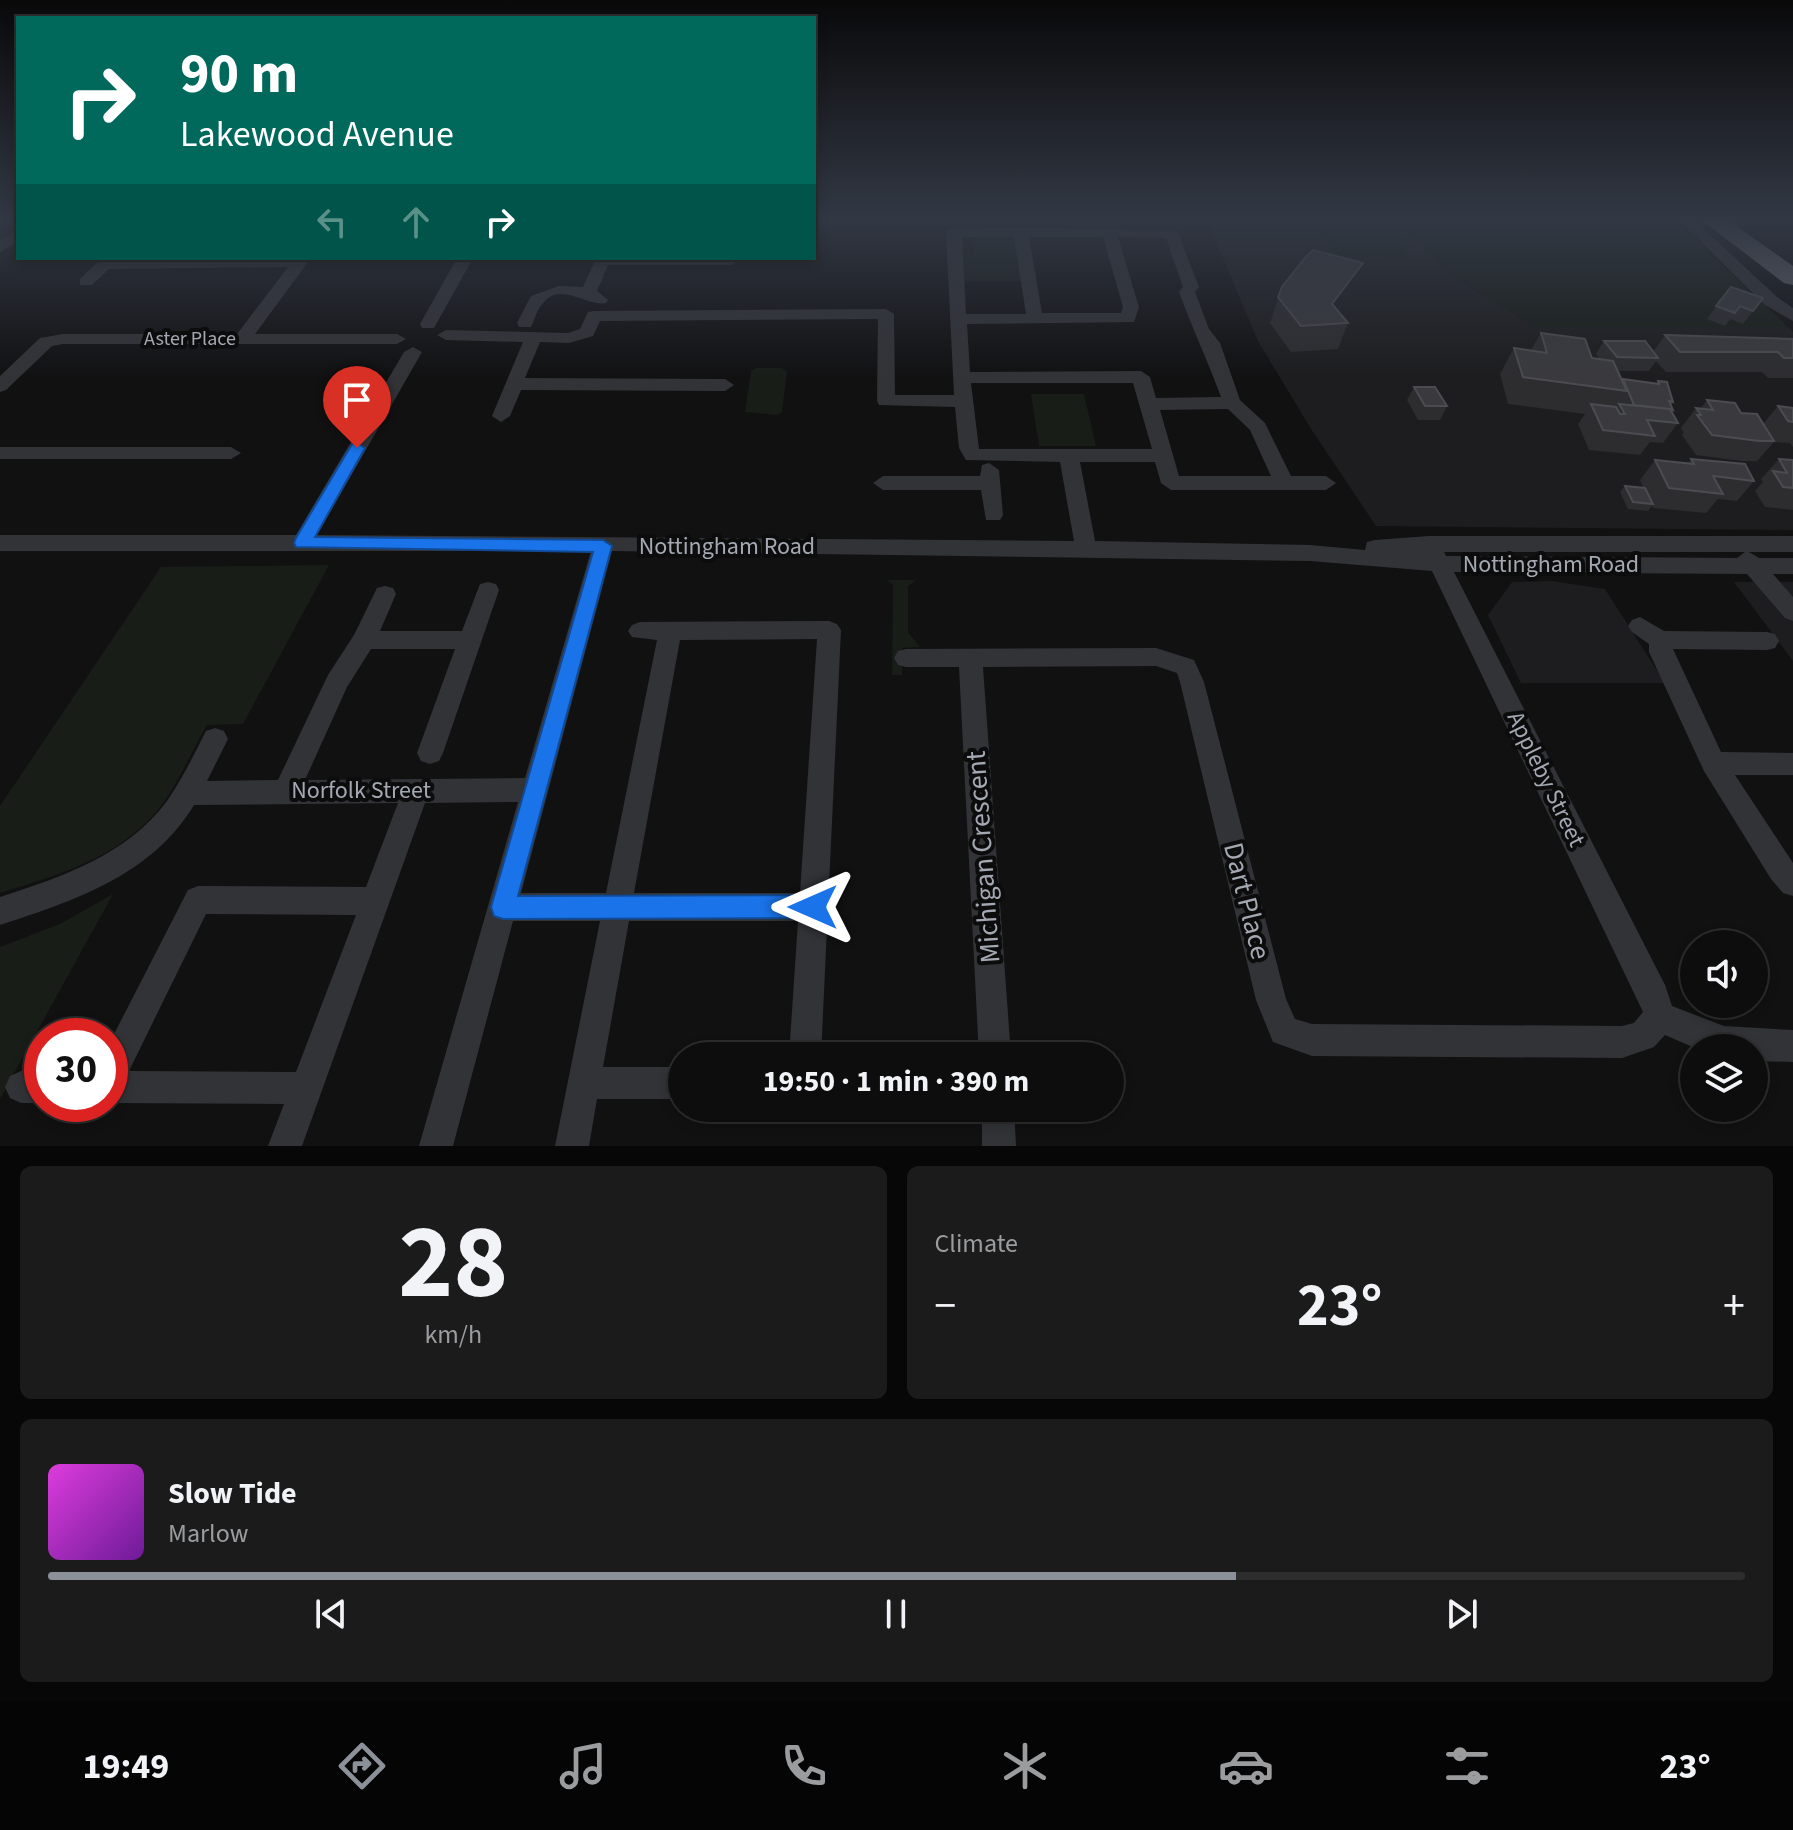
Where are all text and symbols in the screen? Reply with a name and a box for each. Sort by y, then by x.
text: 90 m [180,35,298,114]
icon: right [48,48,152,152]
text: Lakewood Avenue [180,109,454,160]
icon: left [310,200,354,244]
icon: ahead [394,200,438,244]
icon: right [478,200,522,244]
street label: Aster Place [144,325,236,353]
pin [323,366,391,448]
icon: arrive [335,378,379,422]
street label: Nottingham Road [639,529,815,564]
street label: Nottingham Road [1463,547,1639,582]
street label: Appleby Street [1498,705,1594,853]
street label: Michigan Crescent [956,749,1010,964]
street label: Norfolk Street [291,773,431,808]
street label: Dart Place [1213,838,1281,964]
position arrow [771,865,855,949]
map controls [1680,930,1768,1122]
button: sound [1680,930,1768,1018]
speed limit sign: 30 [24,1018,128,1122]
button: layers [1680,1034,1768,1122]
text: 19:50 · 1 min · 390 m [763,1060,1029,1103]
text: 28 [398,1190,508,1338]
text: Climate [935,1225,1018,1262]
text: 23° [1297,1264,1382,1349]
text: − [935,1275,956,1338]
text: + [1723,1275,1745,1338]
text: km/h [424,1316,482,1353]
text: Slow Tide [168,1472,297,1515]
text: Marlow [168,1515,248,1552]
icon: previous [309,1592,353,1636]
icon: pause [874,1592,918,1636]
icon: next [1440,1592,1484,1636]
icon: directions [334,1738,390,1794]
icon: music [555,1738,611,1794]
icon: phone [776,1738,832,1794]
icon: climate [997,1738,1053,1794]
icon: car [1218,1738,1274,1794]
icon: filters [1439,1738,1495,1794]
text: 19:49 [82,1741,169,1792]
text: 23° [1659,1741,1711,1792]

